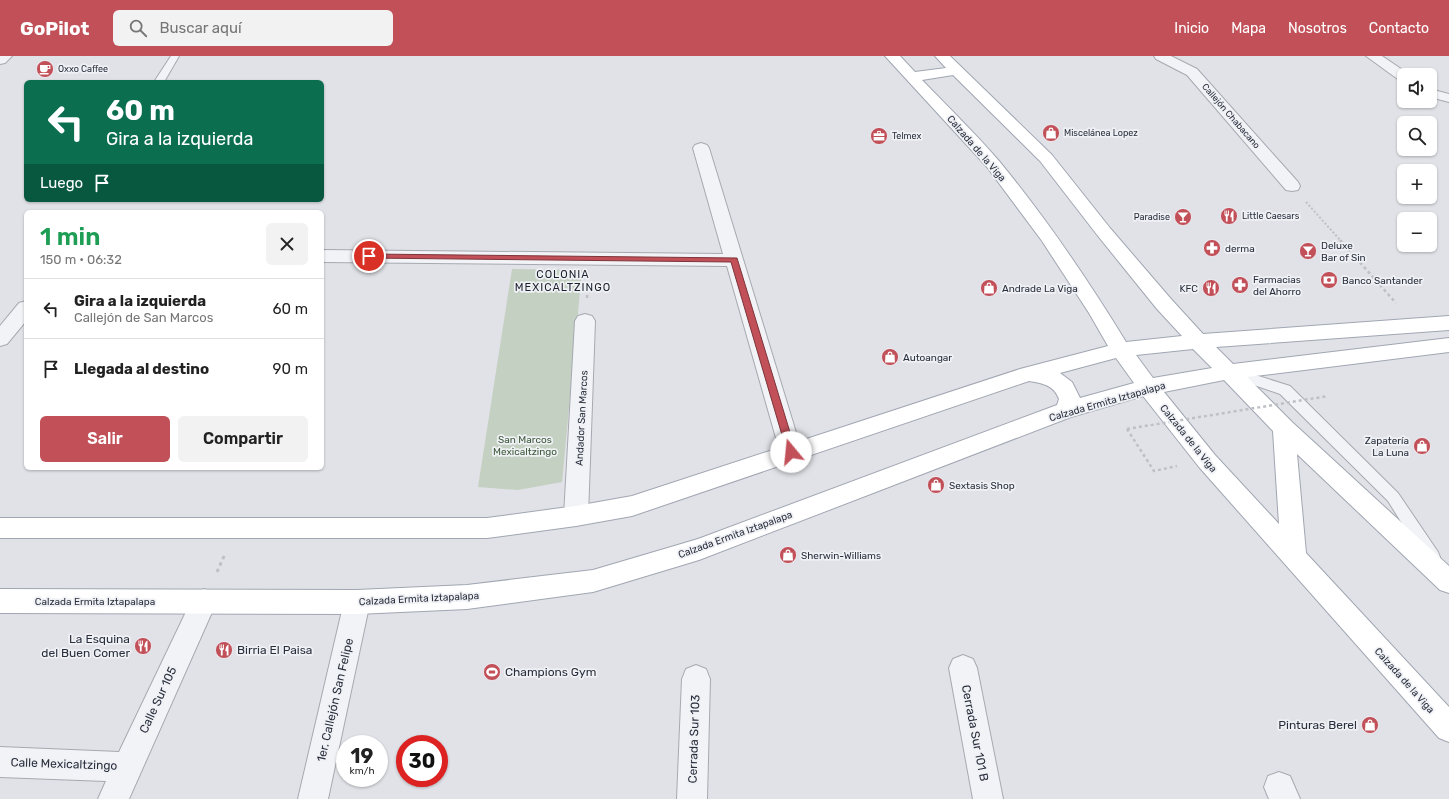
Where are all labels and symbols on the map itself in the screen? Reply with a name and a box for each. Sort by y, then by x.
cafe icon: Oxxo Caffee [35,59,55,79]
place label: Oxxo Caffee [58,64,108,74]
street label: Callejón Chabacano [1200,81,1262,151]
street label: Calzada de la Viga [944,113,1008,184]
shop icon: Miscelánea Lopez [1041,123,1061,143]
office icon: Telmex [869,126,889,146]
place label: Miscelánea Lopez [1064,128,1138,138]
place label: Telmex [892,131,922,141]
restaurant icon: Little Caesars [1219,206,1239,226]
bar icon: Paradise [1173,207,1193,227]
place label: Little Caesars [1242,211,1300,221]
place label: Paradise [1134,212,1170,222]
pharmacy icon: derma [1202,238,1222,258]
pin [352,239,386,273]
place label: Deluxe Bar of Sin [1321,240,1366,264]
bar icon: Deluxe Bar of Sin [1298,241,1318,261]
place label: derma [1225,243,1255,255]
district label: COLONIA MEXICALTZINGO [515,268,611,294]
bank icon: Banco Santander [1319,270,1339,290]
place label: Farmacias del Ahorro [1253,274,1301,298]
pharmacy icon: Farmacias del Ahorro [1230,275,1250,295]
place label: Banco Santander [1342,275,1423,287]
shop icon: Andrade La Viga [979,278,999,298]
restaurant icon: KFC [1201,278,1221,298]
place label: Andrade La Viga [1002,283,1078,295]
place label: KFC [1180,283,1198,295]
shop icon: Autoangar [880,347,900,367]
place label: Autoangar [903,352,952,364]
street label: Andador San Marcos [574,370,590,466]
street label: Calzada Ermita Iztapalapa [1048,380,1167,424]
street label: Calzada de la Viga [1157,402,1219,475]
position arrow [770,431,812,473]
park label: San Marcos Mexicaltzingo [493,434,557,458]
place label: Zapatería La Luna [1365,435,1409,459]
shop icon: Zapatería La Luna [1412,436,1432,456]
shop icon: Sextasis Shop [926,475,946,495]
place label: Sextasis Shop [949,480,1015,492]
street label: Calzada Ermita Iztapalapa [677,509,794,561]
shop icon: Sherwin-Williams [778,545,798,565]
place label: Sherwin-Williams [801,550,881,562]
street label: Calzada Ermita Iztapalapa [359,590,479,608]
street label: Calzada Ermita Iztapalapa [35,596,155,608]
place label: La Esquina del Buen Comer [41,632,130,660]
restaurant icon: La Esquina del Buen Comer [133,636,153,656]
street label: 1er. Callejón San Felipe [314,636,356,763]
restaurant icon: Birria El Paisa [214,640,234,660]
place label: Birria El Paisa [237,643,313,657]
street label: Calzada de la Viga [1372,646,1437,716]
sports icon: Champions Gym [482,662,502,682]
street label: Calle Sur 105 [136,664,180,736]
place label: Champions Gym [505,665,596,679]
street label: Cerrada Sur 101 B [959,684,991,782]
street label: Cerrada Sur 103 [685,694,703,784]
shop icon: Pinturas Berel [1360,715,1380,735]
place label: Pinturas Berel [1278,718,1357,732]
speed limit sign: 30 [396,735,448,787]
street label: Calle Mexicaltzingo [10,755,118,773]

